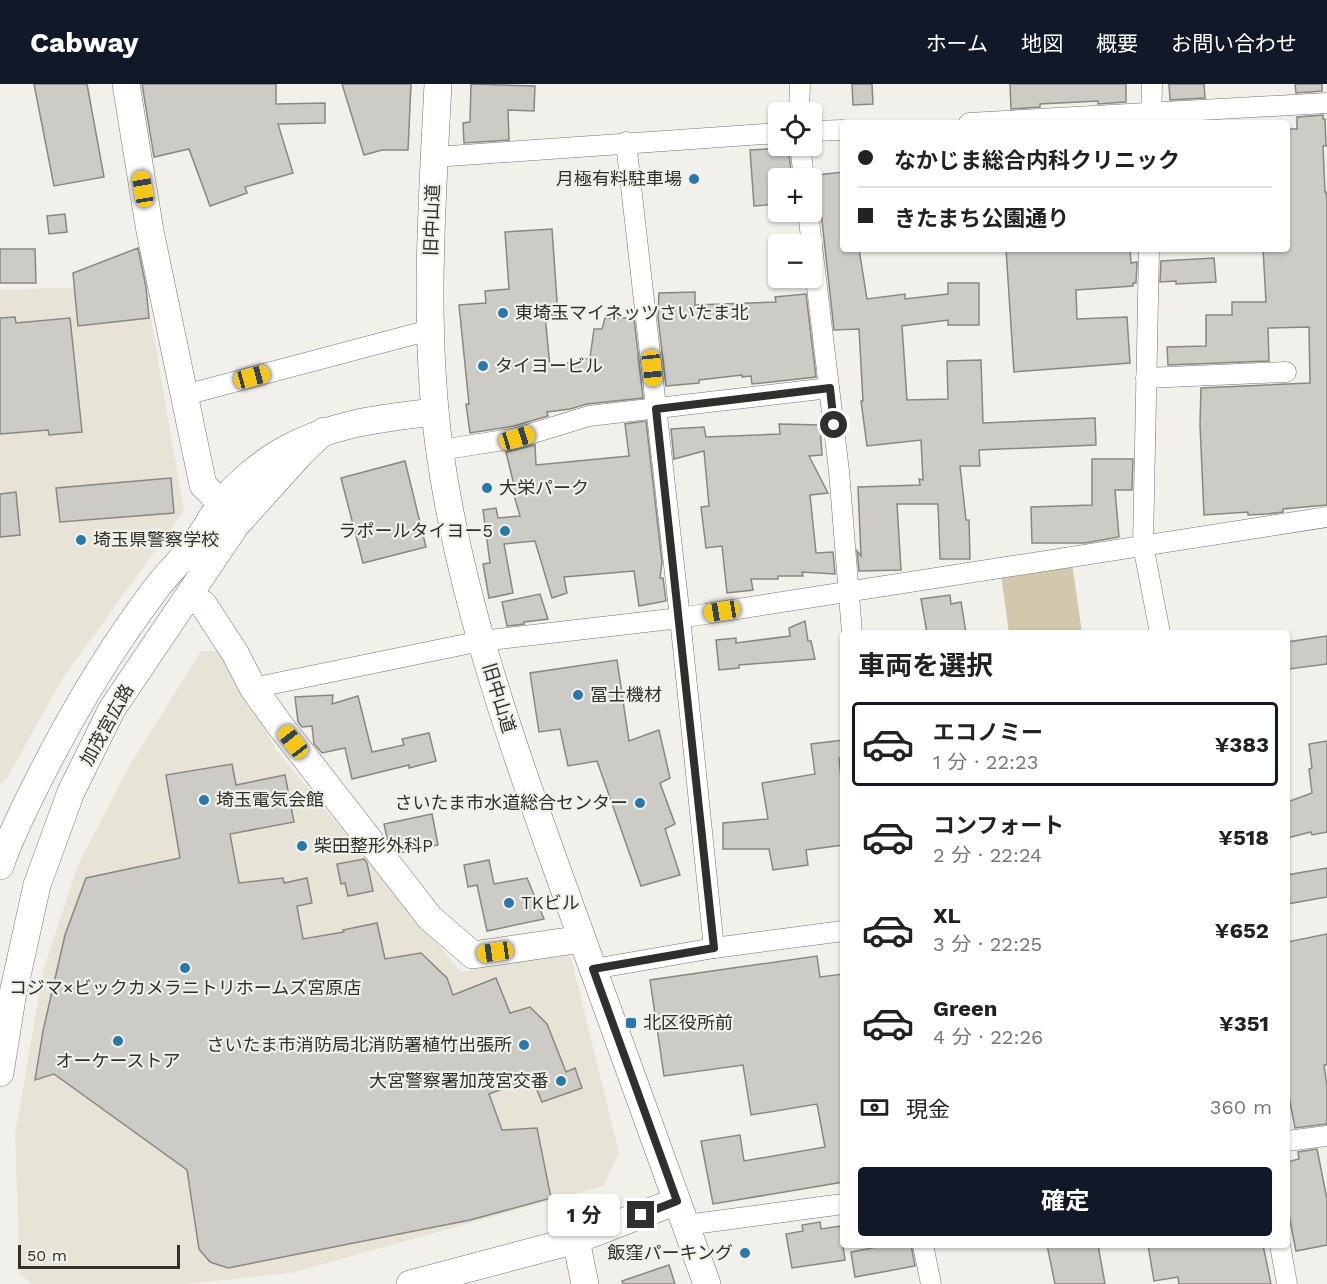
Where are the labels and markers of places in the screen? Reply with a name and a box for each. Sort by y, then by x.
place label: 月極有料駐車場 [556,168,682,189]
marker: 月極有料駐車場 [687,172,701,186]
place label: 東埼玉マイネッツさいたま北 [515,302,748,323]
marker: 東埼玉マイネッツさいたま北 [496,306,510,320]
place label: タイヨービル [495,355,603,376]
marker: タイヨービル [476,359,490,373]
place label: 大栄パーク [499,477,589,498]
marker: 大栄パーク [480,481,494,495]
place label: ラポールタイヨー5 [339,520,493,541]
marker: ラポールタイヨー5 [498,524,512,538]
place label: 埼玉県警察学校 [93,529,219,550]
marker: 埼玉県警察学校 [74,533,88,547]
place label: 冨士機材 [590,684,662,705]
marker: 冨士機材 [571,688,585,702]
place label: 埼玉電気会館 [216,789,324,810]
place label: さいたま市水道総合センター [395,792,628,813]
marker: 埼玉電気会館 [197,793,211,807]
marker: さいたま市水道総合センター [633,796,647,810]
place label: 柴田整形外科P [314,835,433,856]
marker: 柴田整形外科P [295,839,309,853]
place label: TKビル [521,892,580,913]
marker: TKビル [502,896,516,910]
marker: コジマ×ビックカメラニトリホームズ宮原店 [178,961,192,975]
place label: コジマ×ビックカメラニトリホームズ宮原店 [9,977,361,998]
place label: 北区役所前 [643,1012,733,1033]
marker: 北区役所前 [624,1016,638,1030]
marker: オーケーストア [111,1034,125,1048]
place label: さいたま市消防局北消防署植竹出張所 [207,1034,512,1055]
marker: さいたま市消防局北消防署植竹出張所 [517,1038,531,1052]
place label: オーケーストア [55,1050,181,1071]
place label: 大宮警察署加茂宮交番 [369,1070,549,1091]
marker: 大宮警察署加茂宮交番 [554,1074,568,1088]
place label: 飯窪パーキング [608,1242,733,1263]
marker: 飯窪パーキング [738,1246,752,1260]

